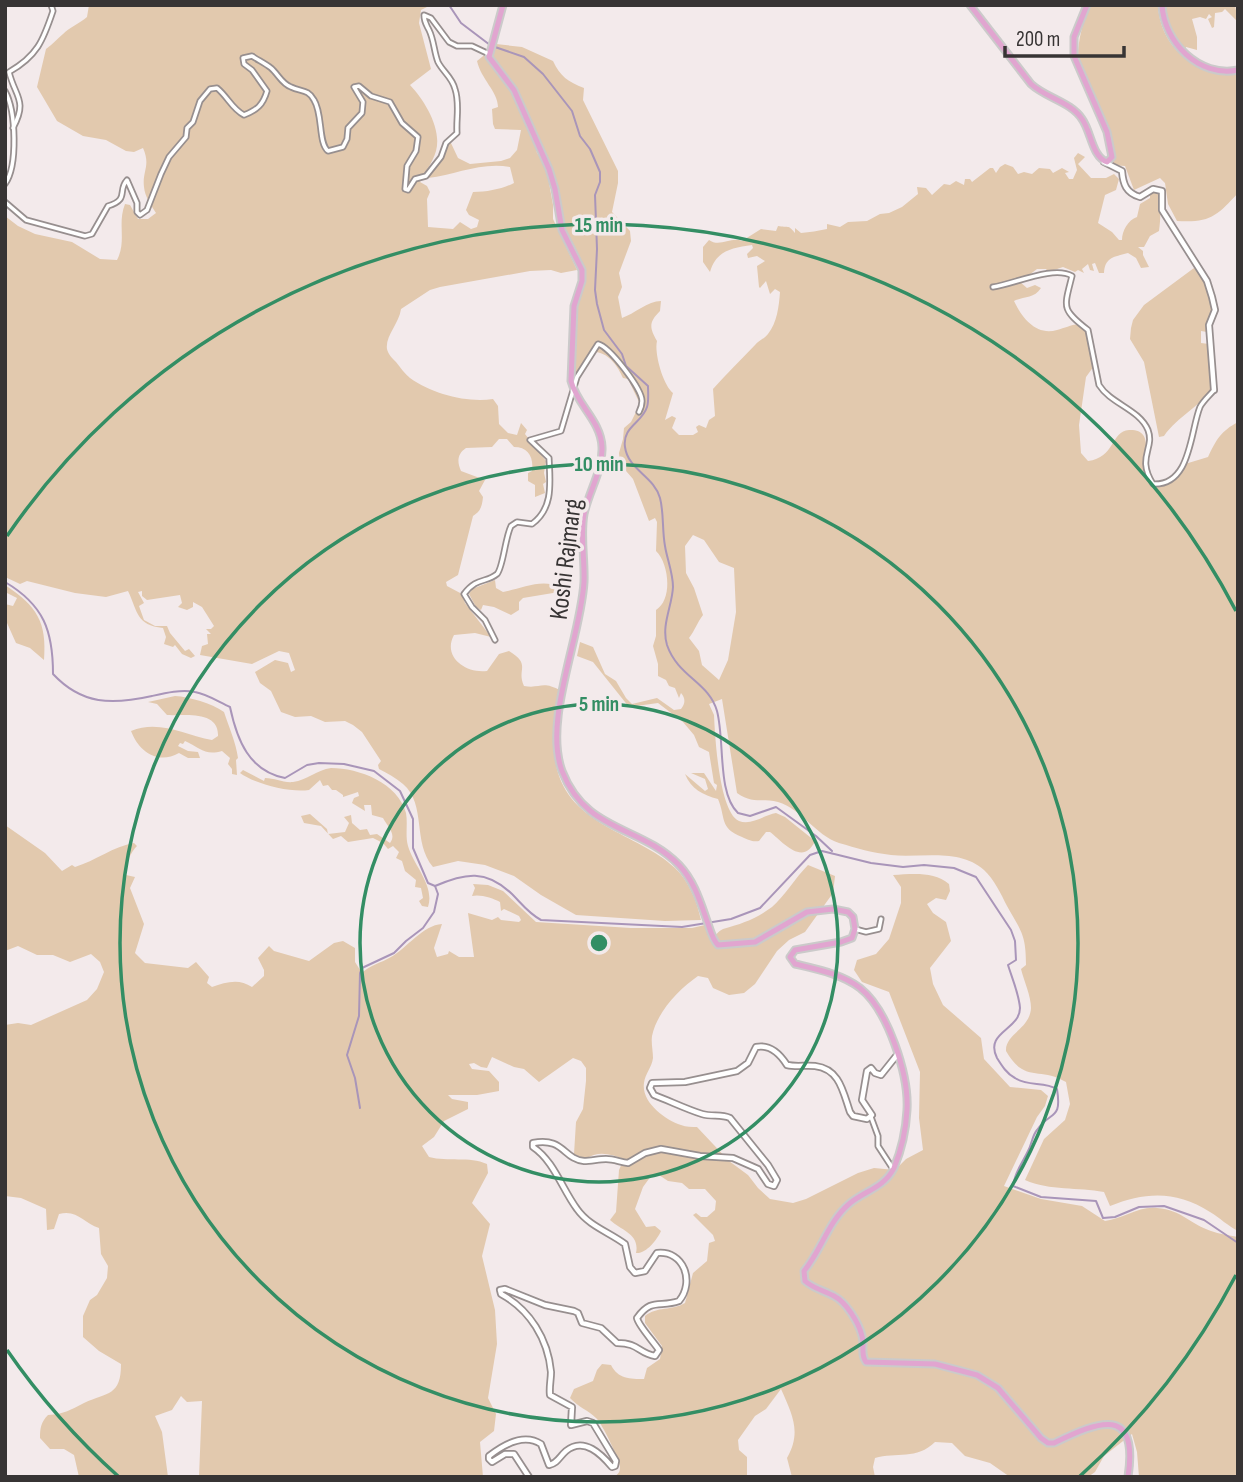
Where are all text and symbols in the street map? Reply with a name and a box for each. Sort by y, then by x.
scale bar [1005,14,1124,58]
text: 200 m [1016,27,1060,52]
text: 15 min [575,213,623,238]
text: 10 min [574,452,624,477]
street label: Koshi Rajmarg [544,497,589,621]
text: 5 min [579,692,619,717]
centre of rings [587,931,611,955]

